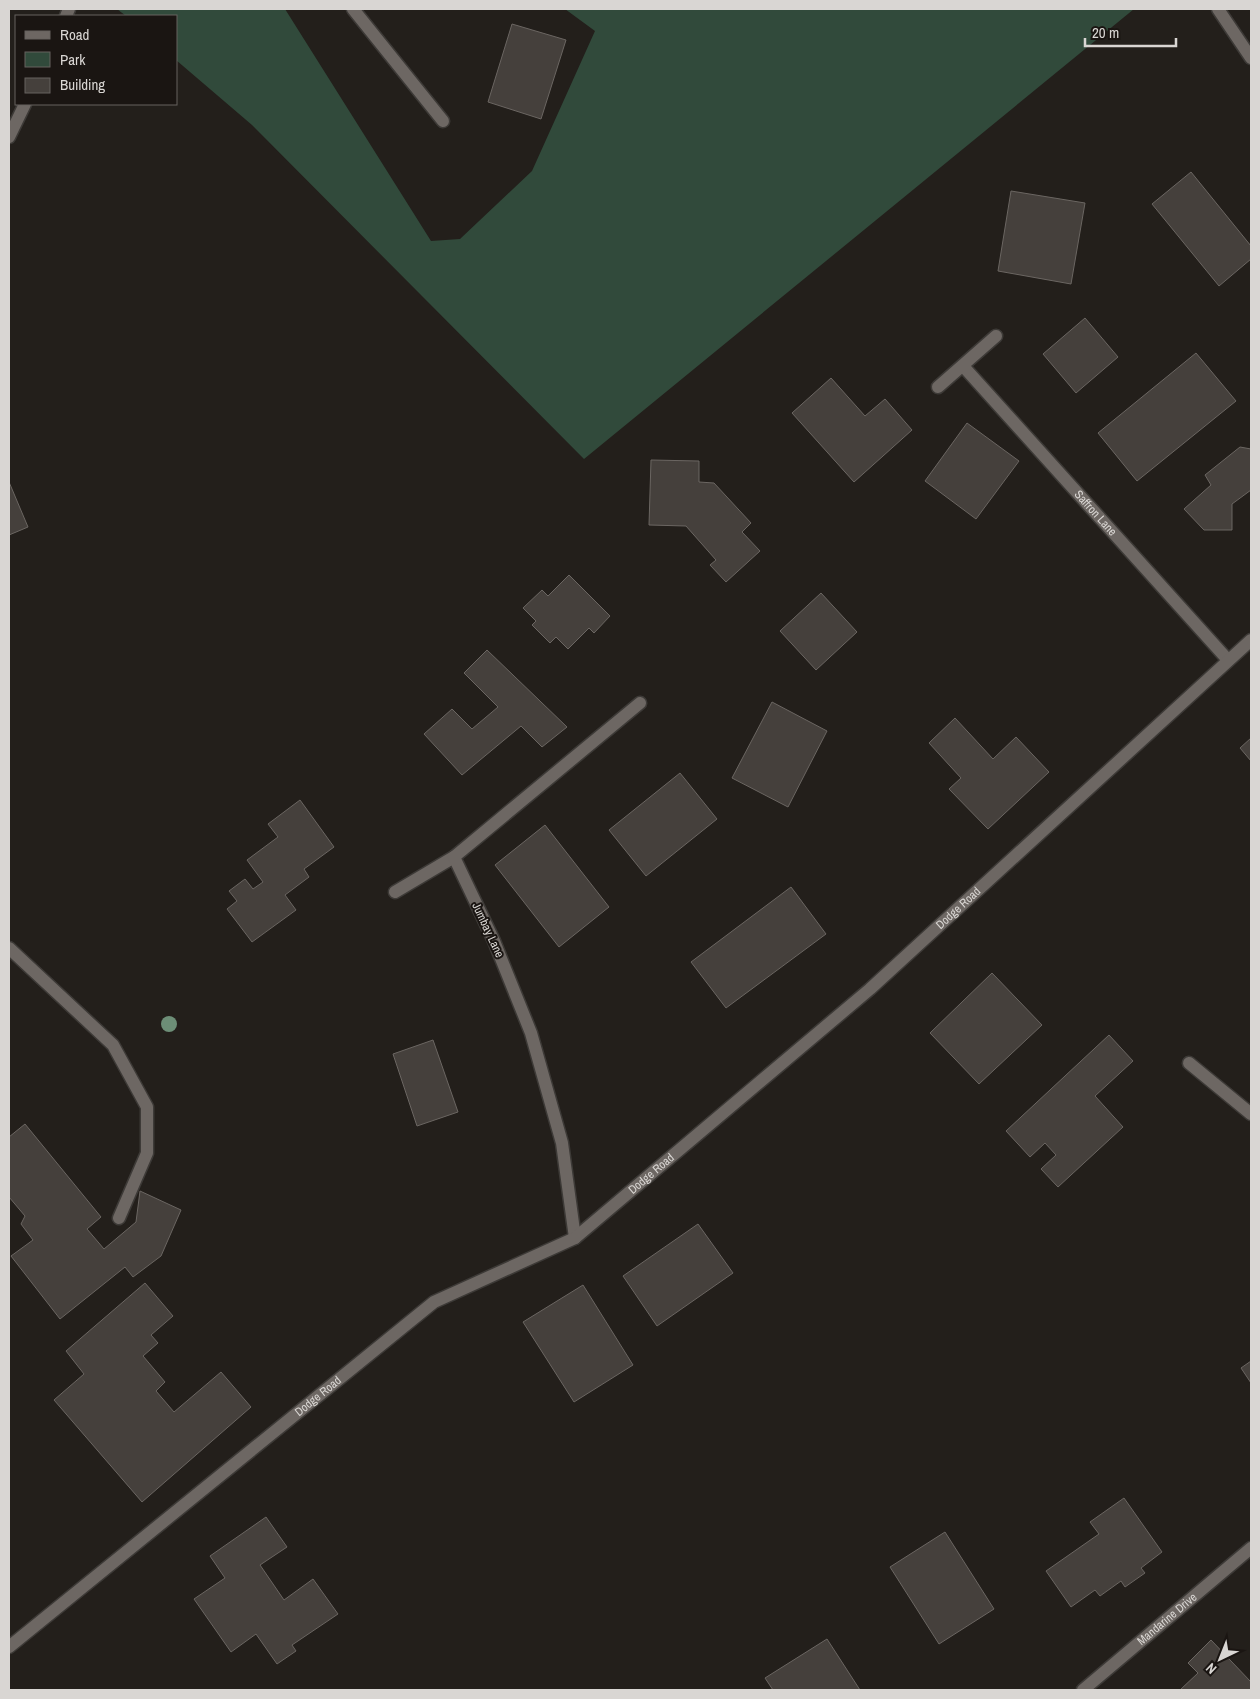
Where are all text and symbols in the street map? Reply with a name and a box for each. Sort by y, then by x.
legend [15,15,178,105]
scale bar [1085,15,1176,47]
text: 20 m [1092,22,1119,43]
text: Road [60,24,89,45]
text: Park [60,49,86,70]
text: Building [60,74,105,95]
street label: Saffron Lane [1071,487,1120,539]
street label: Dodge Road [932,884,984,933]
street label: Jumbay Lane [468,900,508,960]
street label: Dodge Road [625,1150,678,1198]
street label: Dodge Road [291,1373,345,1420]
street label: Mandarine Drive [1134,1589,1200,1649]
north arrow [1195,1634,1245,1684]
text: N [1202,1659,1220,1678]

